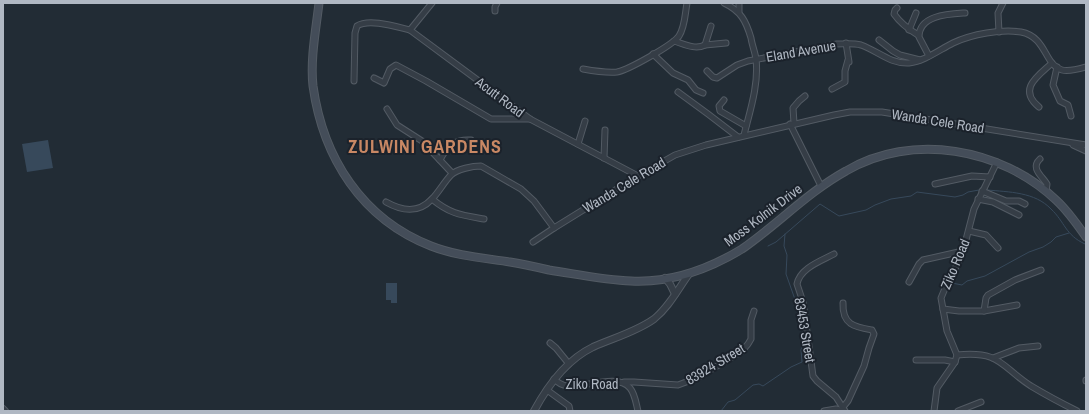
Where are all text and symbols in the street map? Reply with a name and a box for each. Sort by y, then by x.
street label: Eland Avenue [765,36,837,66]
street label: Acutt Road [471,72,528,121]
street label: Wanda Cele Road [890,105,986,137]
district label: ZULWINI GARDENS [348,134,502,159]
street label: Wanda Cele Road [579,153,669,217]
street label: Moss Kolnik Drive [720,180,806,250]
street label: Ziko Road [936,236,974,292]
street label: 83453 Street [790,296,820,364]
street label: 83924 Street [682,339,748,389]
street label: Ziko Road [566,375,618,393]

